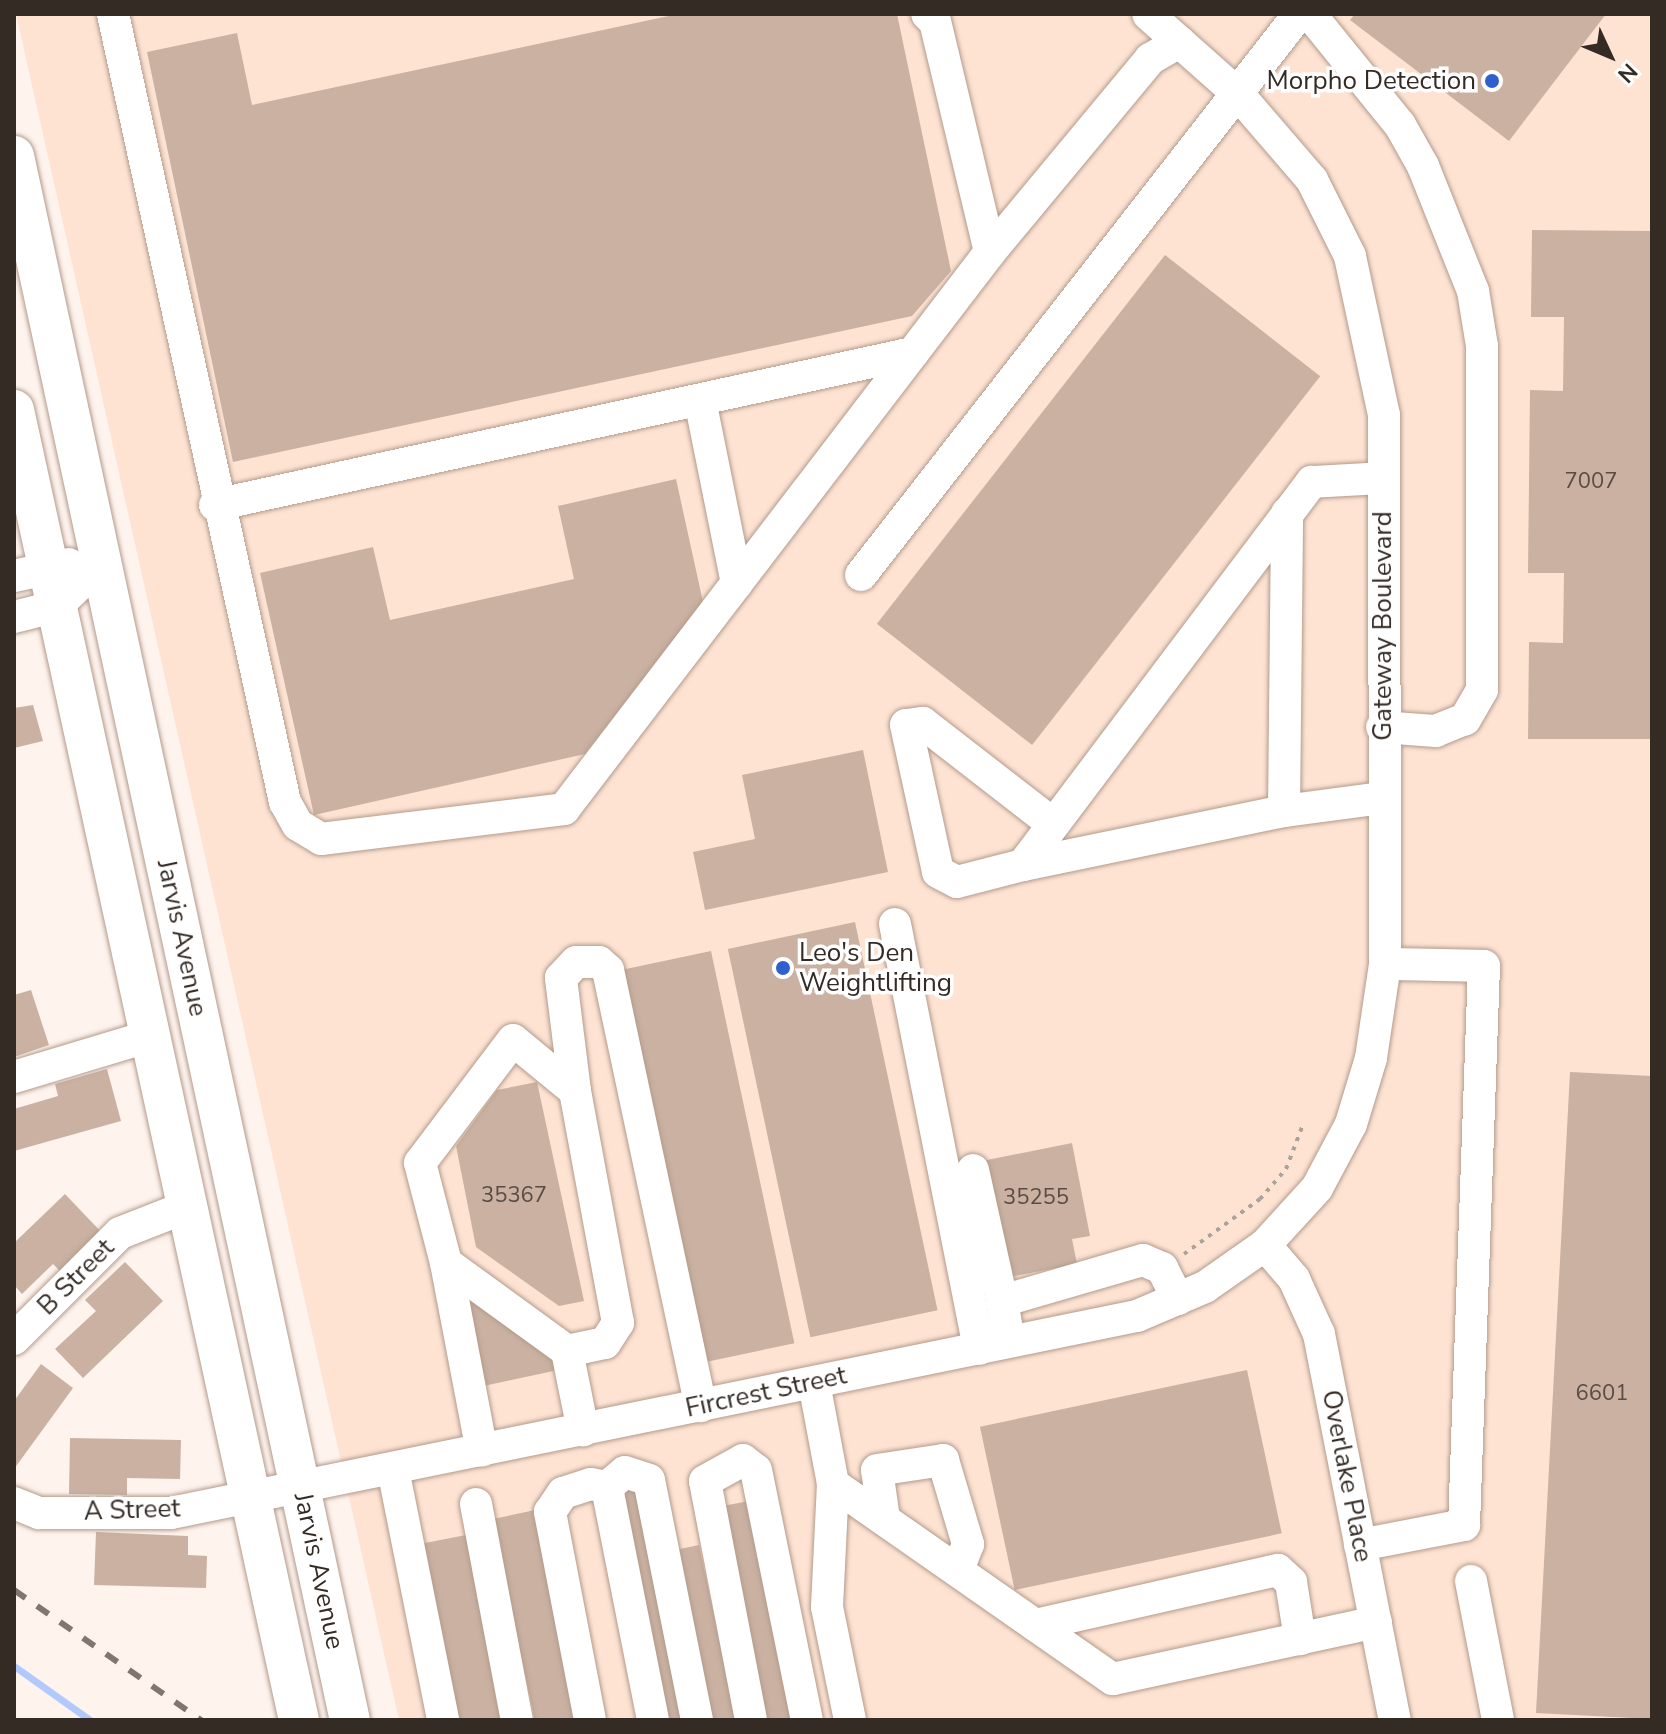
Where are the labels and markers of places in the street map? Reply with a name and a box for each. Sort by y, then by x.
place label: Morpho Detection [1267,65,1476,97]
marker: Morpho Detection [1483,72,1501,90]
place label: Leo's Den Weightlifting [799,937,952,998]
marker: Leo's Den Weightlifting [774,959,792,977]

